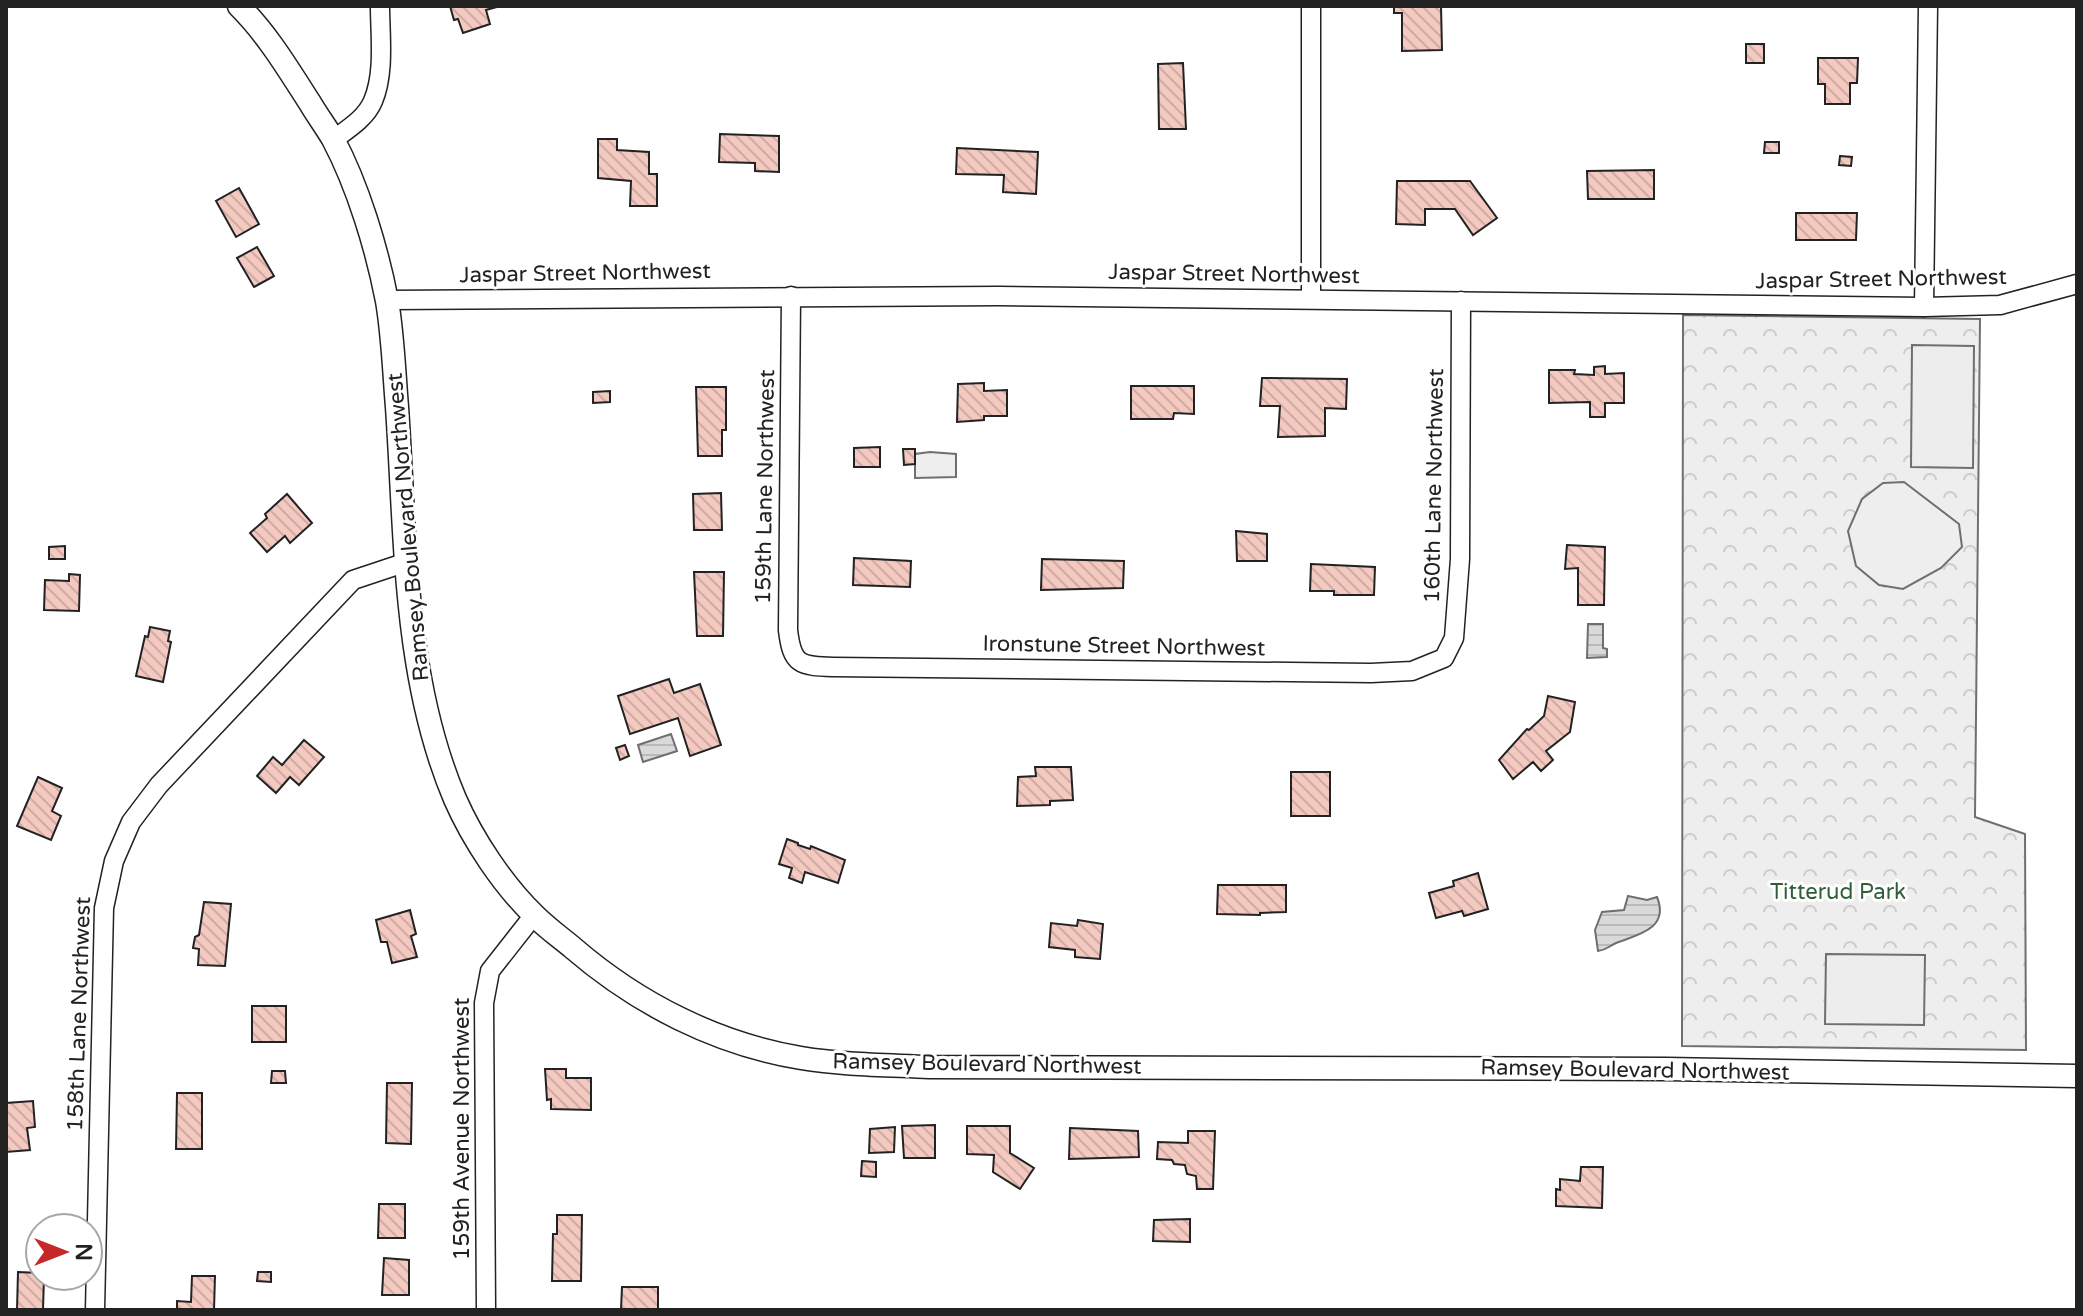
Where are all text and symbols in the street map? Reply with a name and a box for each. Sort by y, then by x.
street label: Jaspar Street Northwest [459,258,711,288]
street label: Jaspar Street Northwest [1108,259,1360,289]
street label: Jaspar Street Northwest [1755,264,2007,294]
street label: 160th Lane Northwest [1419,368,1449,604]
street label: 159th Lane Northwest [750,369,780,605]
street label: Ramsey Boulevard Northwest [382,372,434,682]
street label: Ironstune Street Northwest [982,631,1266,661]
park label: Titterud Park [1770,879,1906,905]
street label: 158th Lane Northwest [62,896,96,1132]
street label: 159th Avenue Northwest [449,998,475,1260]
street label: Ramsey Boulevard Northwest [832,1048,1142,1080]
street label: Ramsey Boulevard Northwest [1480,1054,1790,1086]
north arrow [24,1212,104,1292]
text: N [70,1243,96,1261]

